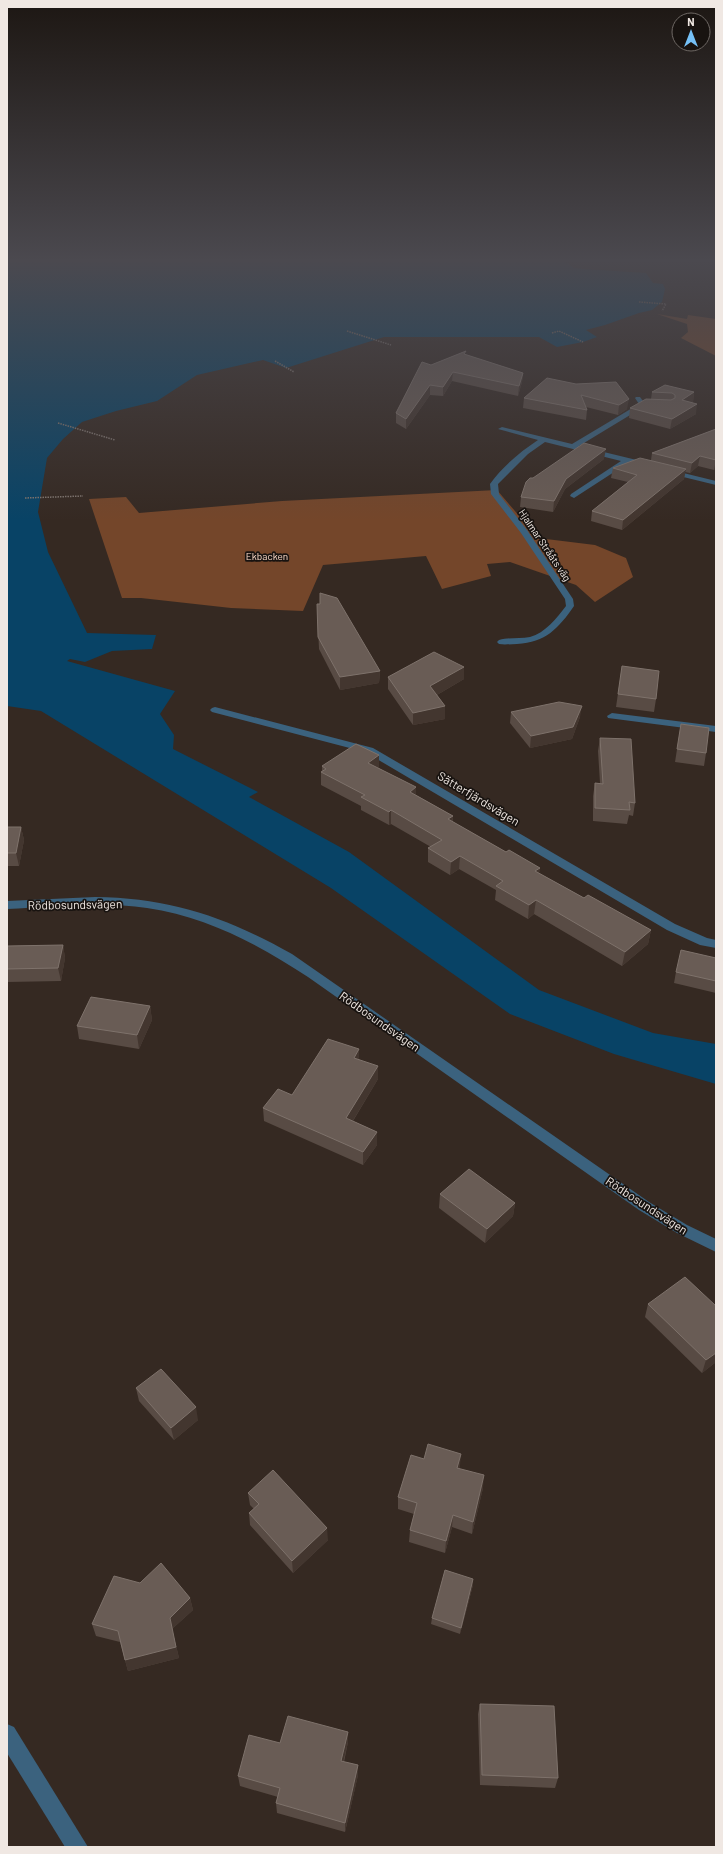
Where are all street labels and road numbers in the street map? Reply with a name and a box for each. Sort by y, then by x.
street label: Hjalmar Strååts väg [516,507,574,583]
street label: Sätterfjärdsvägen [435,768,523,828]
street label: Rödbosundsvägen [27,896,123,912]
street label: Rödbosundsvägen [337,988,423,1054]
street label: Rödbosundsvägen [603,1173,691,1237]

